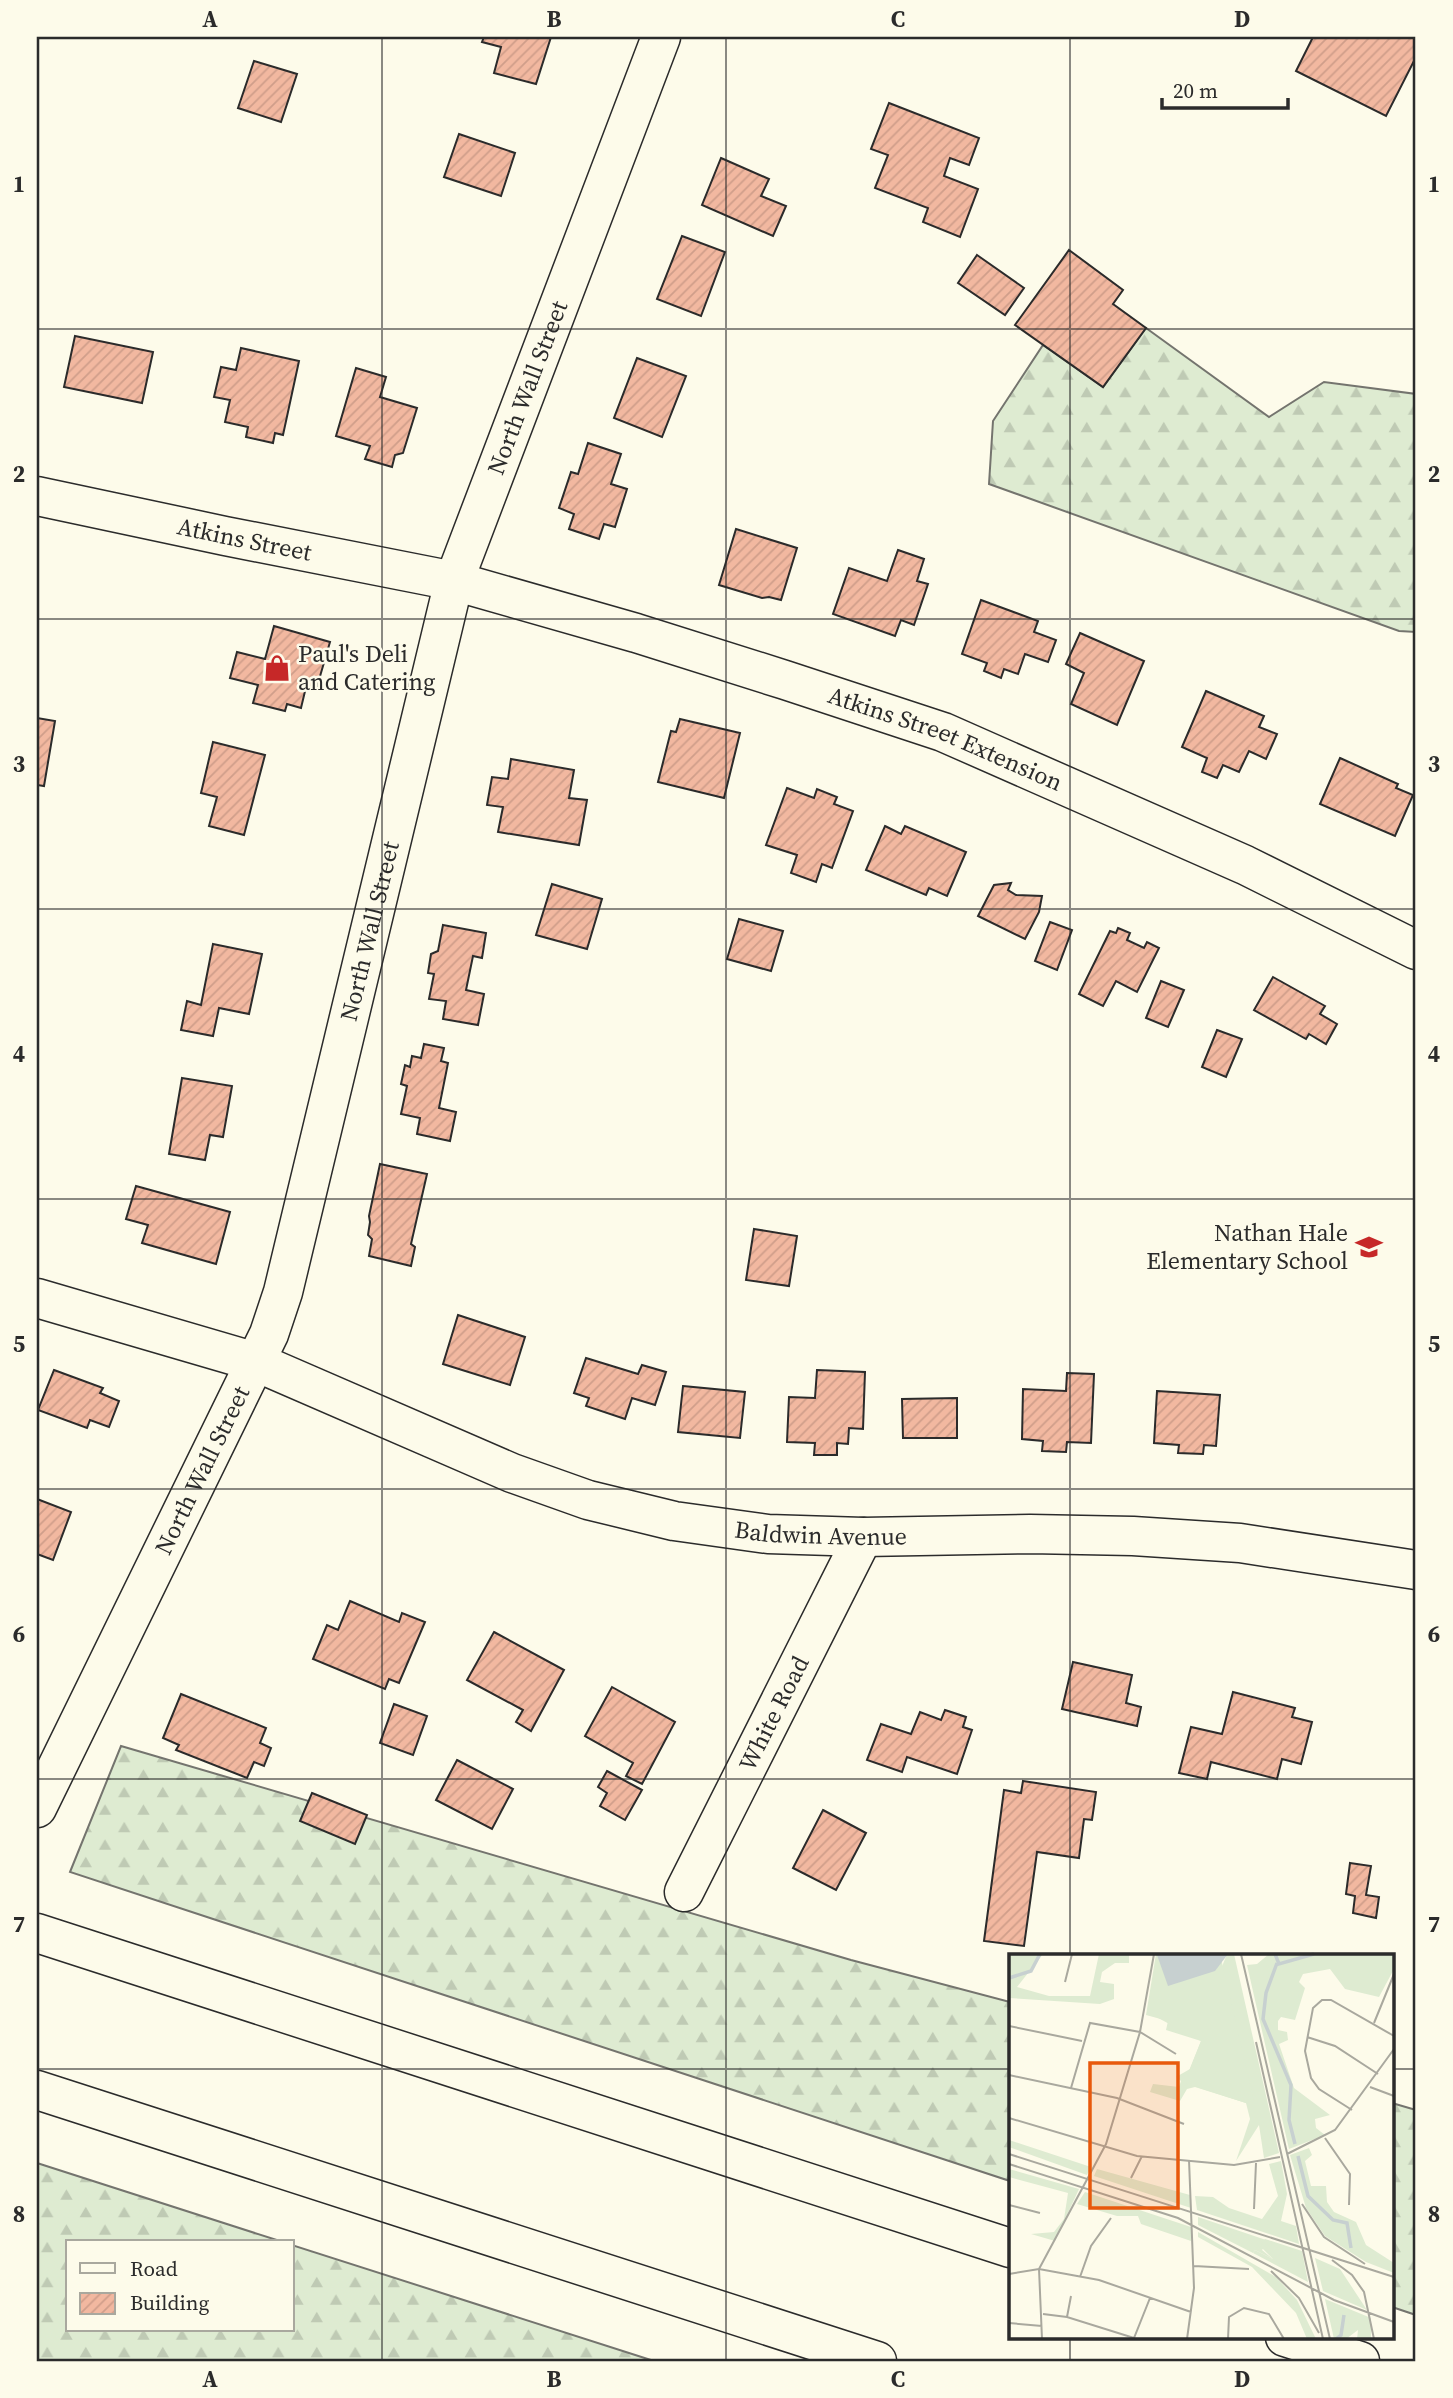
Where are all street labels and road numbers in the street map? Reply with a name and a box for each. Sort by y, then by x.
street label: North Wall Street [479,296,575,479]
street label: Atkins Street [174,509,315,569]
street label: Atkins Street Extension [824,678,1068,799]
street label: North Wall Street [332,838,407,1024]
street label: North Wall Street [147,1380,257,1560]
street label: Baldwin Avenue [733,1513,907,1553]
street label: White Road [731,1650,817,1776]

